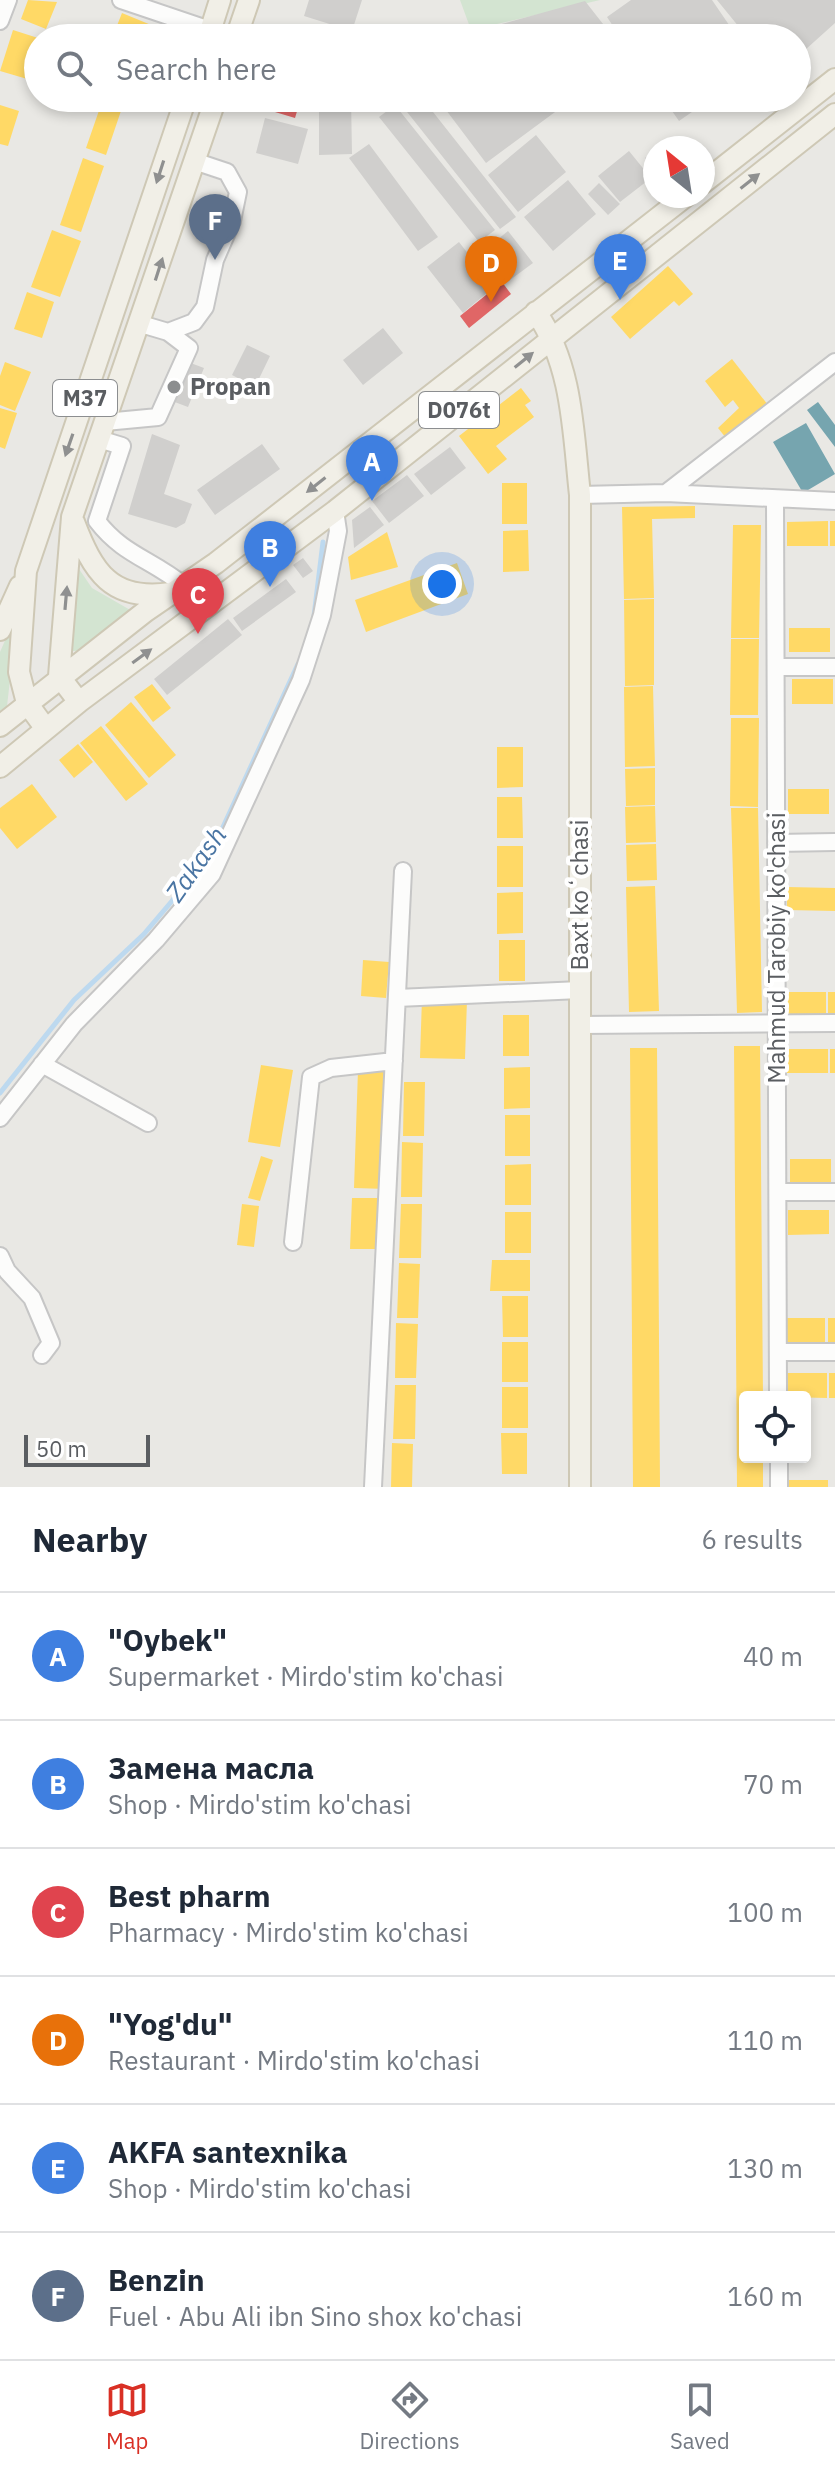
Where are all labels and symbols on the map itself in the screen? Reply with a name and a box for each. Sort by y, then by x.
north arrow [643,136,715,208]
one-way arrow [154,160,166,184]
one-way arrow [739,173,760,189]
pin: F [189,194,241,260]
pin: E [594,234,646,300]
pin: D [465,236,517,302]
one-way arrow [153,257,165,281]
one-way arrow [514,352,534,369]
place label: Propan [190,370,271,402]
marker: Propan [165,378,183,396]
road number: M37 [53,380,117,416]
road number: D076t [419,392,499,428]
one-way arrow [63,433,75,457]
pin: A [346,435,398,501]
one-way arrow [306,476,326,493]
pin: B [244,521,296,587]
your location [422,564,462,604]
pin: C [172,568,224,634]
one-way arrow [59,585,72,610]
one-way arrow [131,649,152,665]
street label: Mahmud Tarobiy ko'chasi [760,812,792,1084]
water label: Zakash [156,819,233,909]
street label: Baxt koʻchasi [563,819,595,971]
scale bar [24,1431,150,1467]

